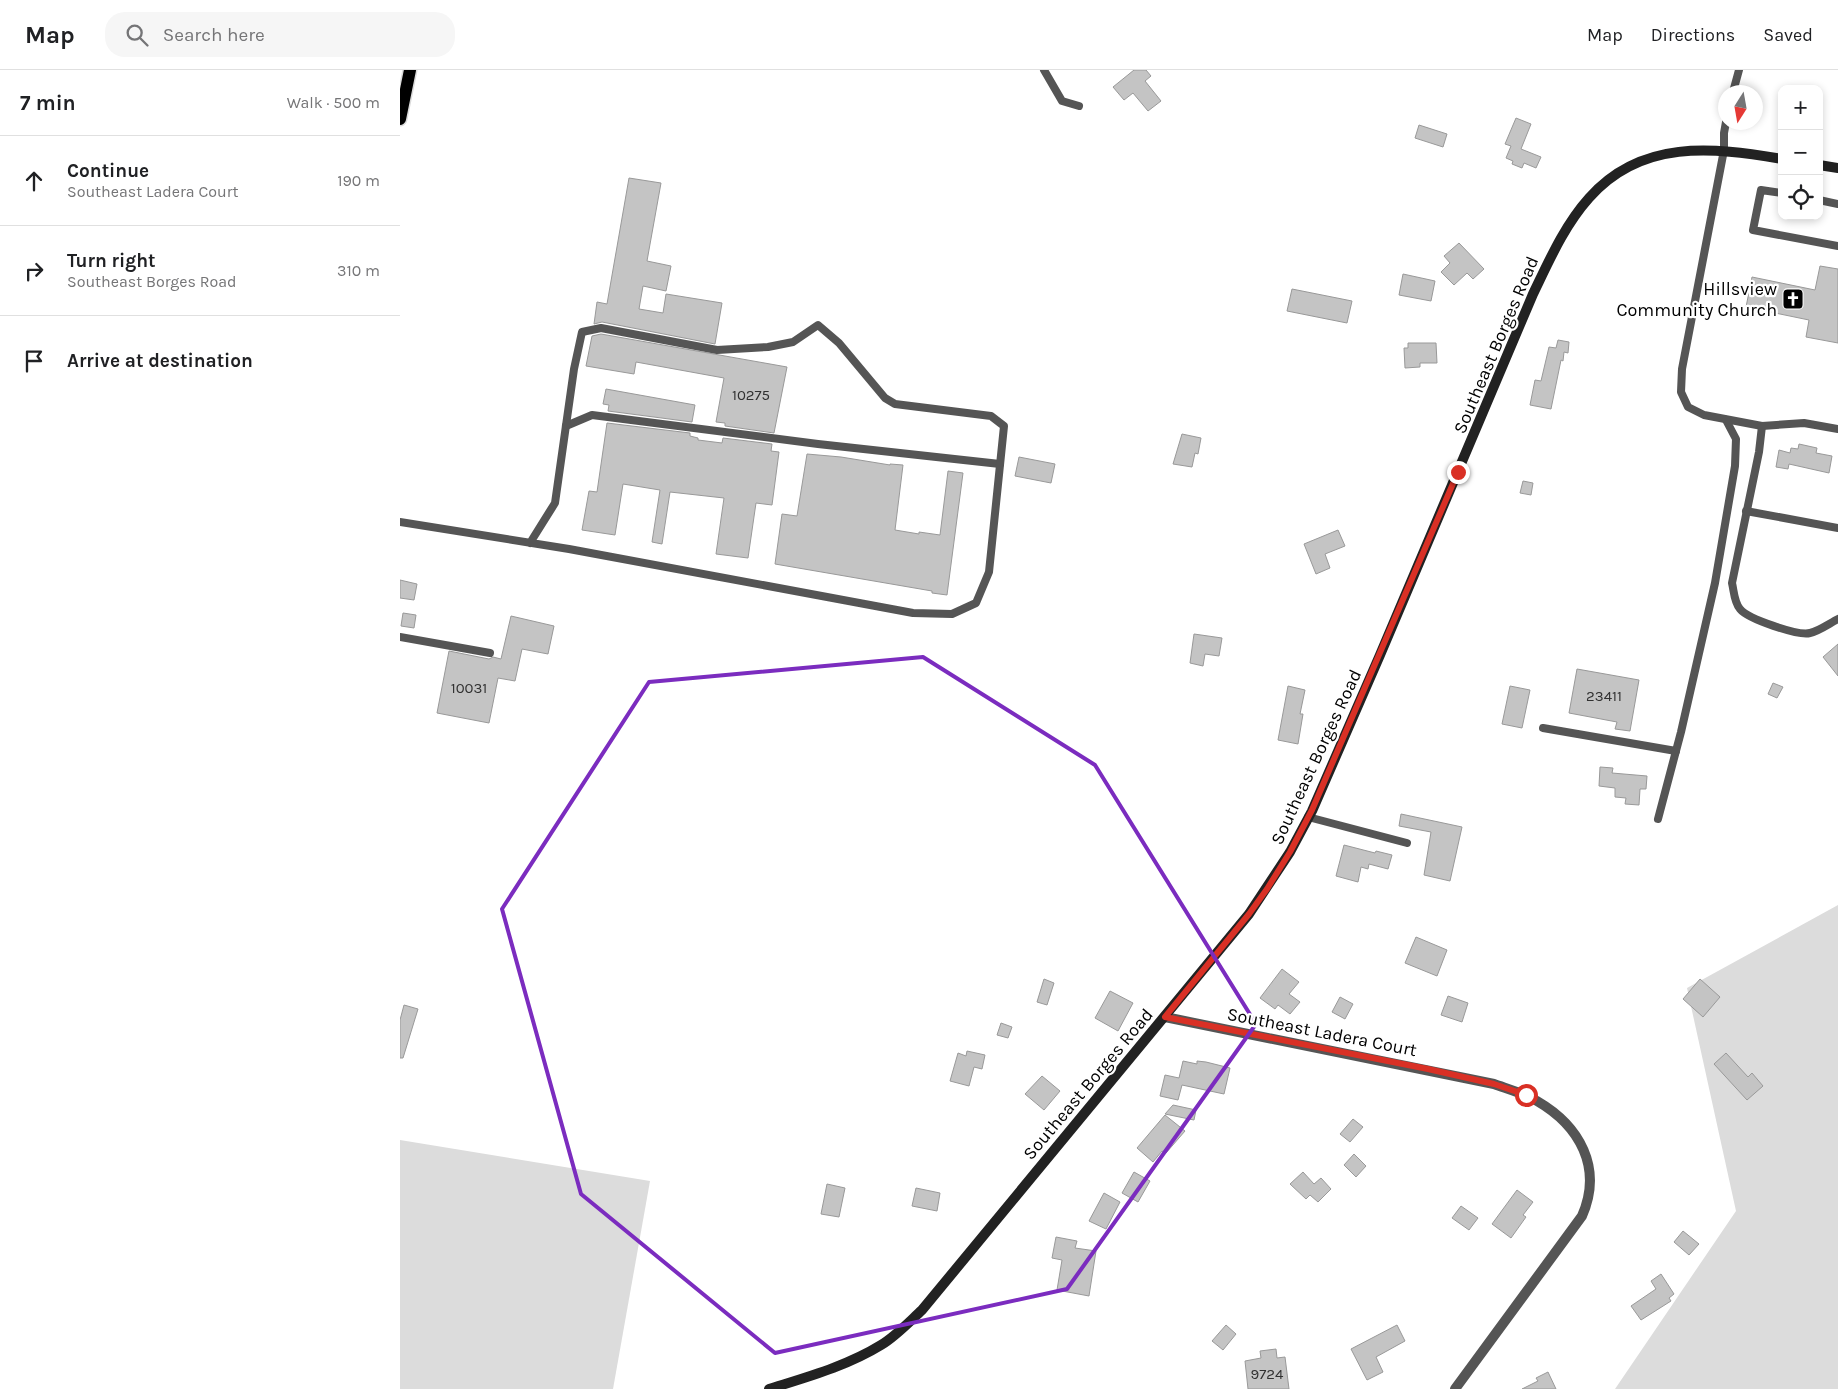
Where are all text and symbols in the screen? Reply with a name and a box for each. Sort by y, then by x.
search box [105,12,455,57]
text: Map [25,21,75,49]
icon: search [123,21,151,49]
text: Search here [163,24,265,46]
text: Map [1587,24,1623,46]
text: Directions [1651,24,1735,46]
text: Saved [1763,24,1813,46]
north arrow [1718,85,1763,130]
map controls [1778,85,1823,220]
button: + [1778,85,1823,130]
text: 7 min [20,91,76,115]
text: Walk · 500 m [287,93,380,112]
button: − [1778,130,1823,175]
text: Continue [67,160,149,182]
icon: ahead [20,167,48,195]
text: 190 m [337,171,380,190]
button: locate [1778,175,1823,220]
text: Southeast Ladera Court [67,182,238,201]
text: Turn right [67,250,156,272]
street label: Southeast Borges Road [1449,253,1543,437]
icon: right [20,257,48,285]
text: 310 m [337,261,380,280]
text: Southeast Borges Road [67,272,237,291]
place label: Hillsview Community Church [1616,278,1777,321]
church icon: Hillsview Community Church [1781,287,1805,311]
icon: arrive [20,347,48,375]
text: Arrive at destination [67,350,253,372]
house number: 10275 [732,386,770,404]
route end [1447,461,1470,484]
street label: Southeast Borges Road [1266,666,1366,848]
house number: 10031 [451,679,487,697]
house number: 23411 [1586,687,1622,705]
street label: Southeast Ladera Court [1225,1003,1419,1061]
street label: Southeast Borges Road [1018,1004,1158,1164]
route start [1515,1084,1538,1107]
house number: 9724 [1251,1365,1284,1383]

